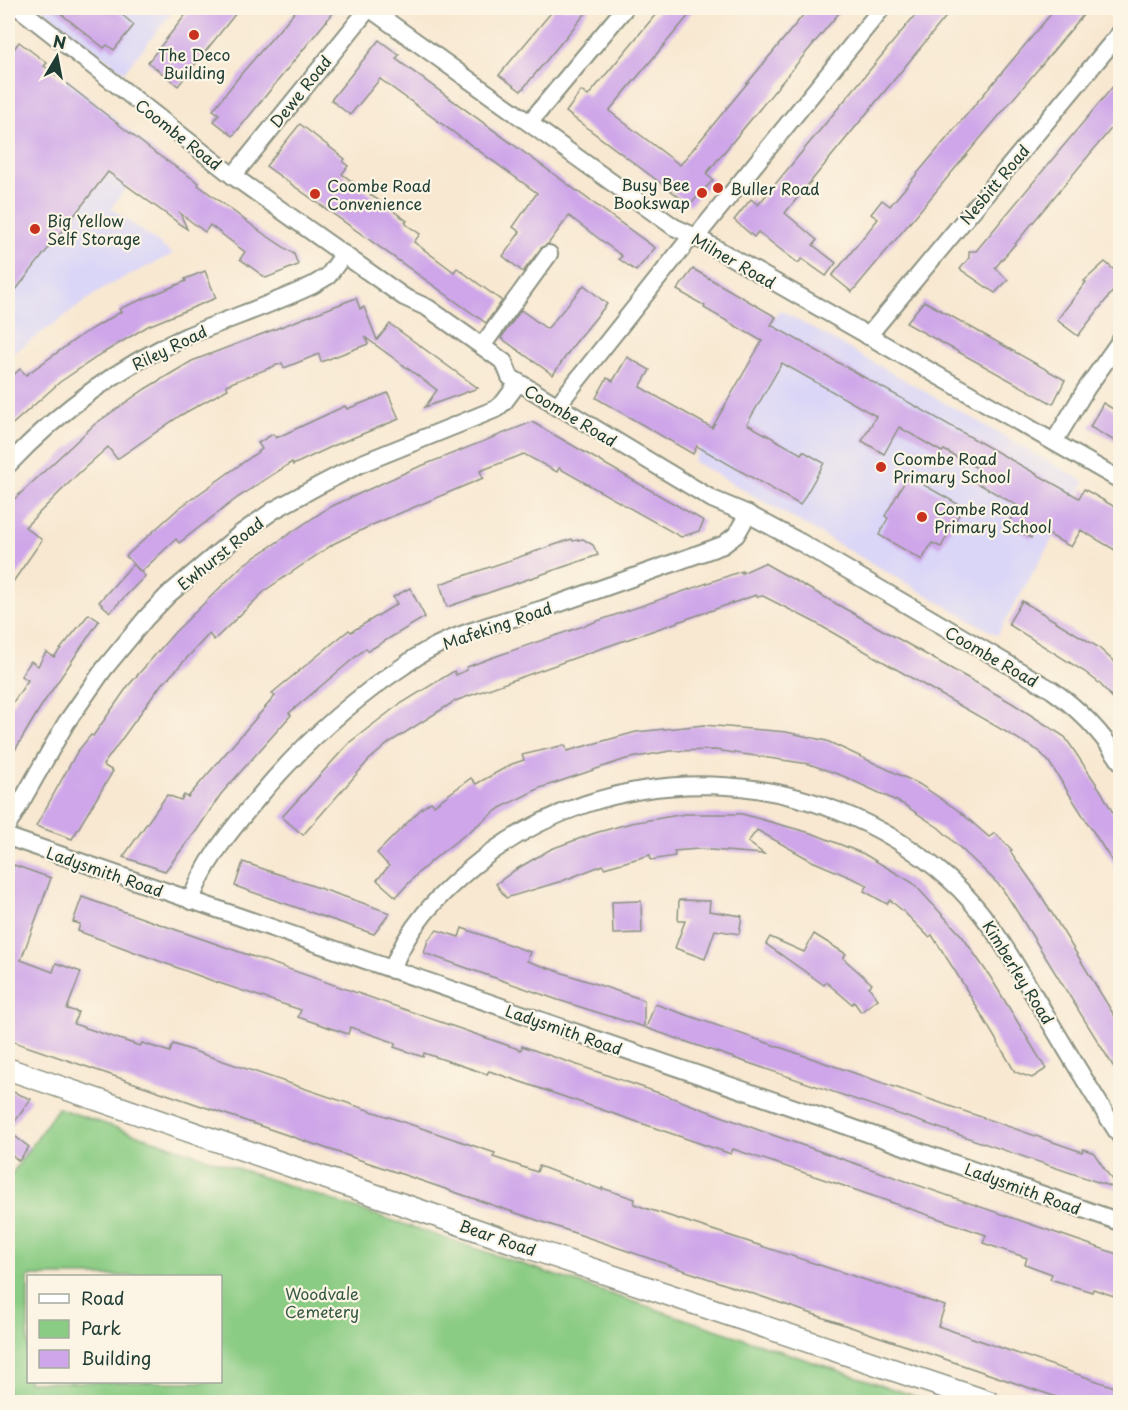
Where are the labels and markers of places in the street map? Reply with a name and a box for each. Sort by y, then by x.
marker: The Deco Building [187,28,201,42]
place label: The Deco Building [158,42,230,84]
place label: Busy Bee Bookswap [613,172,690,214]
place label: Coombe Road Convenience [327,173,431,215]
place label: Buller Road [730,176,820,200]
marker: Buller Road [711,181,725,195]
marker: Busy Bee Bookswap [695,186,709,200]
marker: Coombe Road Convenience [308,187,322,201]
place label: Big Yellow Self Storage [47,208,141,250]
marker: Big Yellow Self Storage [28,222,42,236]
place label: Coombe Road Primary School [893,446,1011,488]
marker: Coombe Road Primary School [874,460,888,474]
place label: Combe Road Primary School [934,496,1052,538]
marker: Combe Road Primary School [915,510,929,524]

